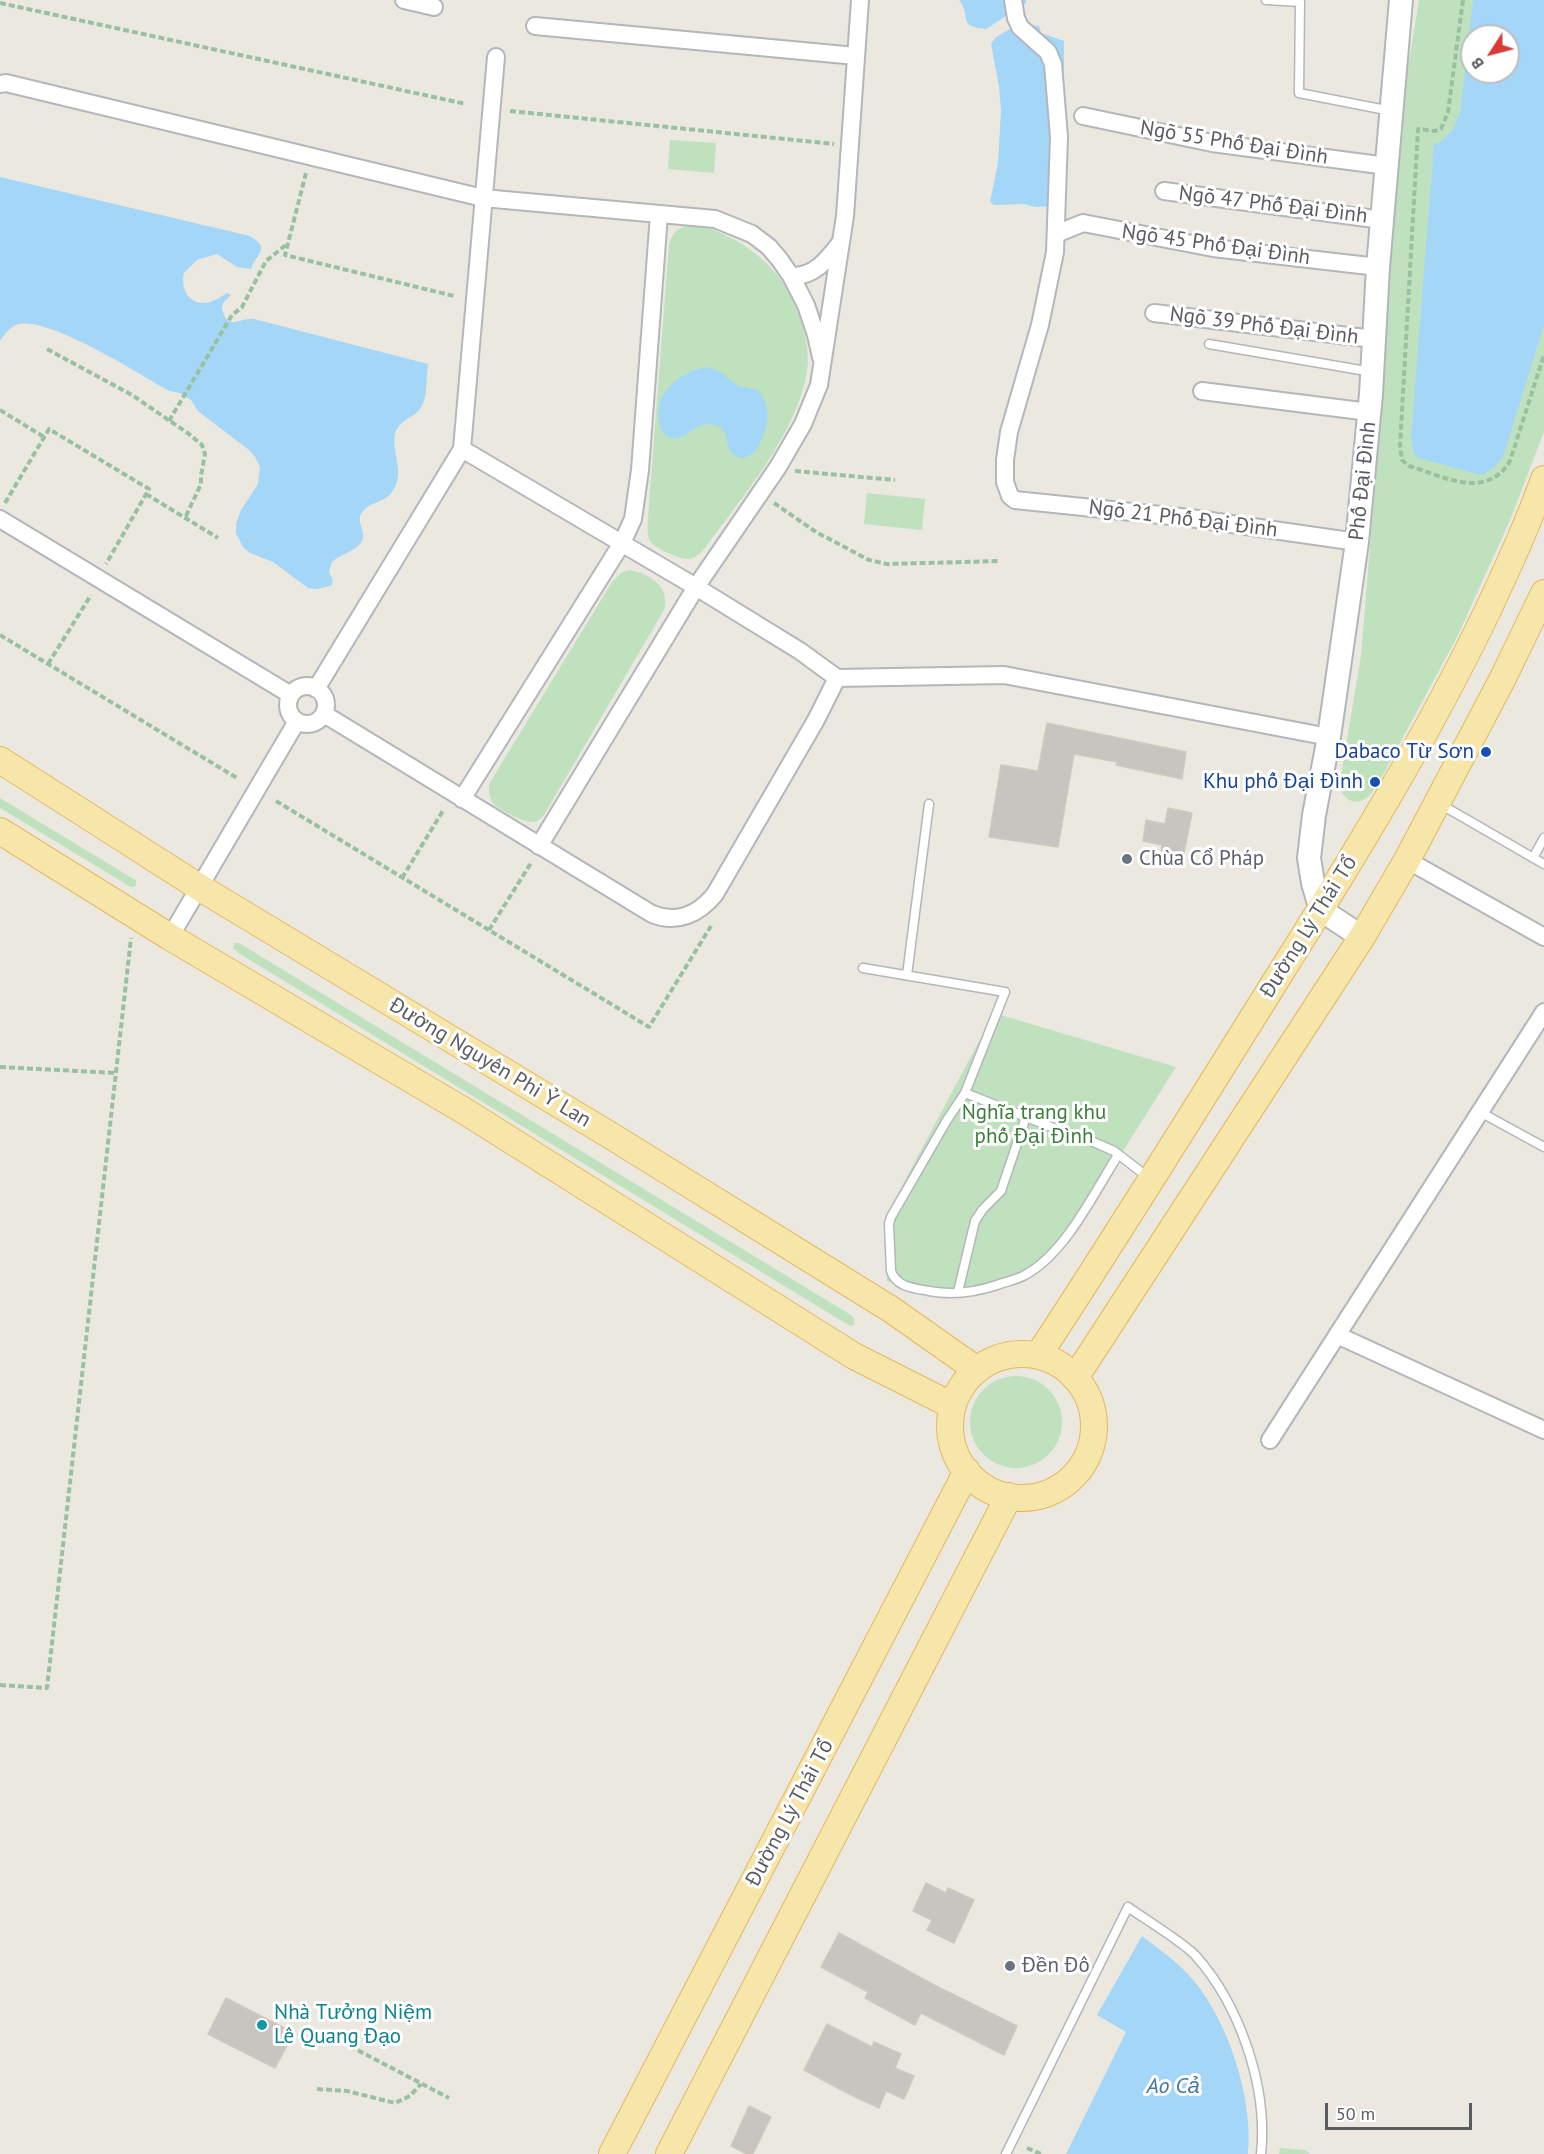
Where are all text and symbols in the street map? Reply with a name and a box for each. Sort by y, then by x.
north arrow [1460,24,1520,84]
text: B [1466,54,1488,73]
street label: Ngõ 55 Phố Đại Đình [1138,116,1330,170]
street label: Ngõ 47 Phố Đại Đình [1177,181,1369,229]
street label: Ngõ 45 Phố Đại Đình [1120,219,1312,271]
street label: Ngõ 39 Phố Đại Đình [1168,302,1360,350]
street label: Phố Đại Đình [1344,420,1382,542]
street label: Ngõ 21 Phố Đại Đình [1087,495,1279,543]
place label: Dabaco Từ Sơn [1335,739,1474,765]
marker: Dabaco Từ Sơn [1479,745,1493,759]
place label: Khu phố Đại Đình [1203,769,1363,795]
marker: Khu phố Đại Đình [1368,775,1382,789]
place label: Chùa Cổ Pháp [1139,846,1264,872]
street label: Đường Lý Thái Tổ [1255,851,1363,1003]
marker: Chùa Cổ Pháp [1120,852,1134,866]
street label: Đường Nguyên Phi Ỷ Lan [385,993,595,1133]
park label: Nghĩa trang khu phố Đại Đình [962,1100,1106,1150]
street label: Đường Lý Thái Tổ [741,1735,839,1891]
place label: Đền Đô [1022,1953,1090,1979]
marker: Đền Đô [1003,1959,1017,1973]
place label: Nhà Tưởng Niệm Lê Quang Đạo [274,2000,432,2050]
marker: Nhà Tưởng Niệm Lê Quang Đạo [255,2018,269,2032]
water label: Ao Cả [1146,2074,1200,2100]
scale bar [1328,2091,1475,2129]
text: 50 m [1336,2102,1375,2125]

